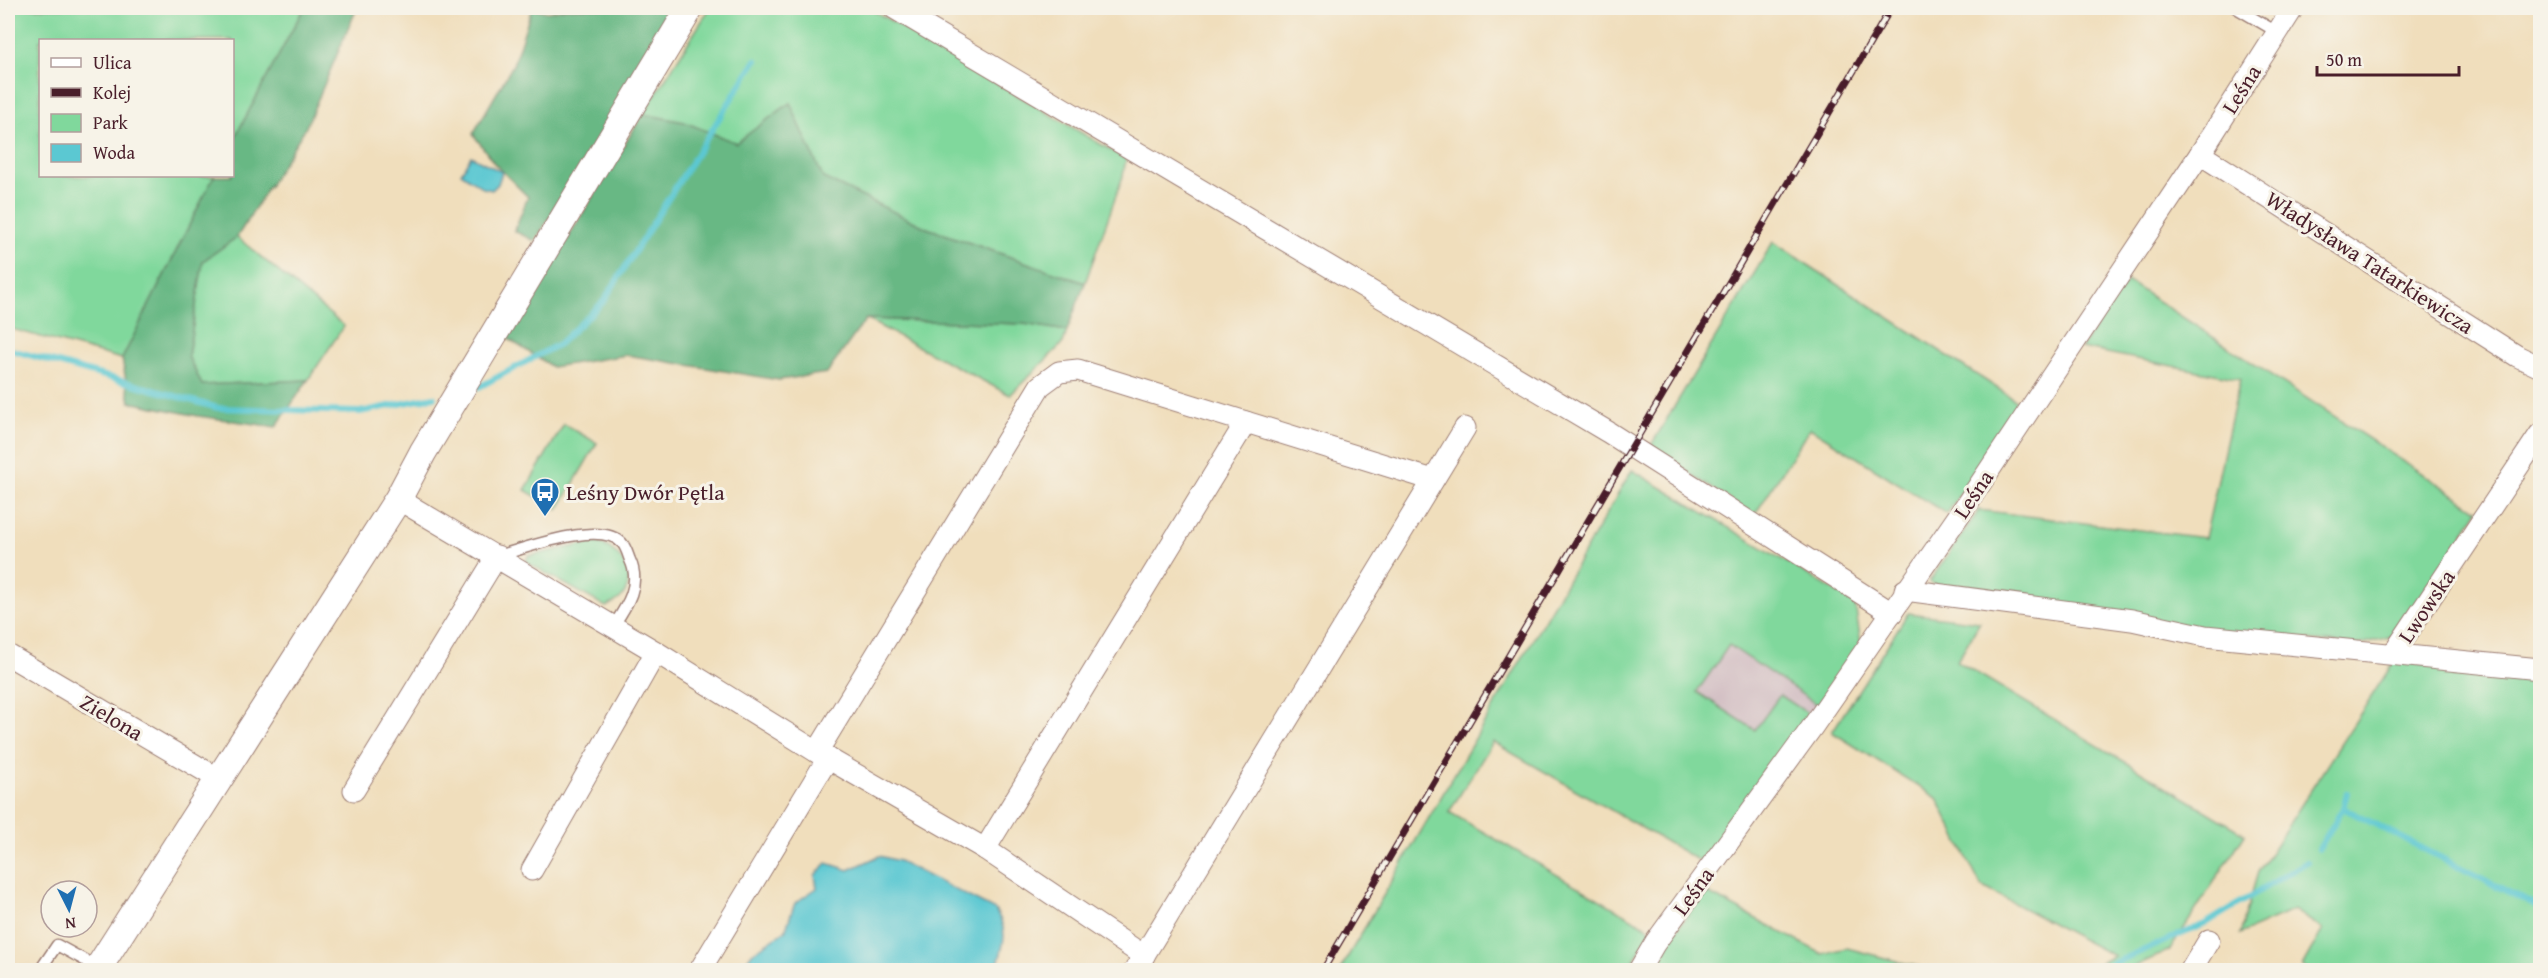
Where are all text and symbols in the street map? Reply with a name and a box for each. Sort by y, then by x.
legend [39,39,234,177]
scale bar [2317,39,2460,77]
text: 50 m [2326,46,2362,73]
text: Ulica [93,49,132,76]
street label: Leśna [2214,58,2269,120]
text: Kolej [93,79,131,106]
text: Park [93,109,129,136]
text: Woda [93,139,135,166]
street label: Władysława Tatarkiewicza [2260,183,2481,342]
street label: Leśna [1945,463,2001,525]
bus stop icon: Leśny Dwór Pętla [529,476,561,518]
place label: Leśny Dwór Pętla [566,476,725,508]
street label: Lwowska [2390,562,2463,649]
street label: Zielona [74,686,150,749]
street label: Leśna [1665,860,1722,922]
north arrow [39,879,99,939]
text: N [64,911,77,936]

